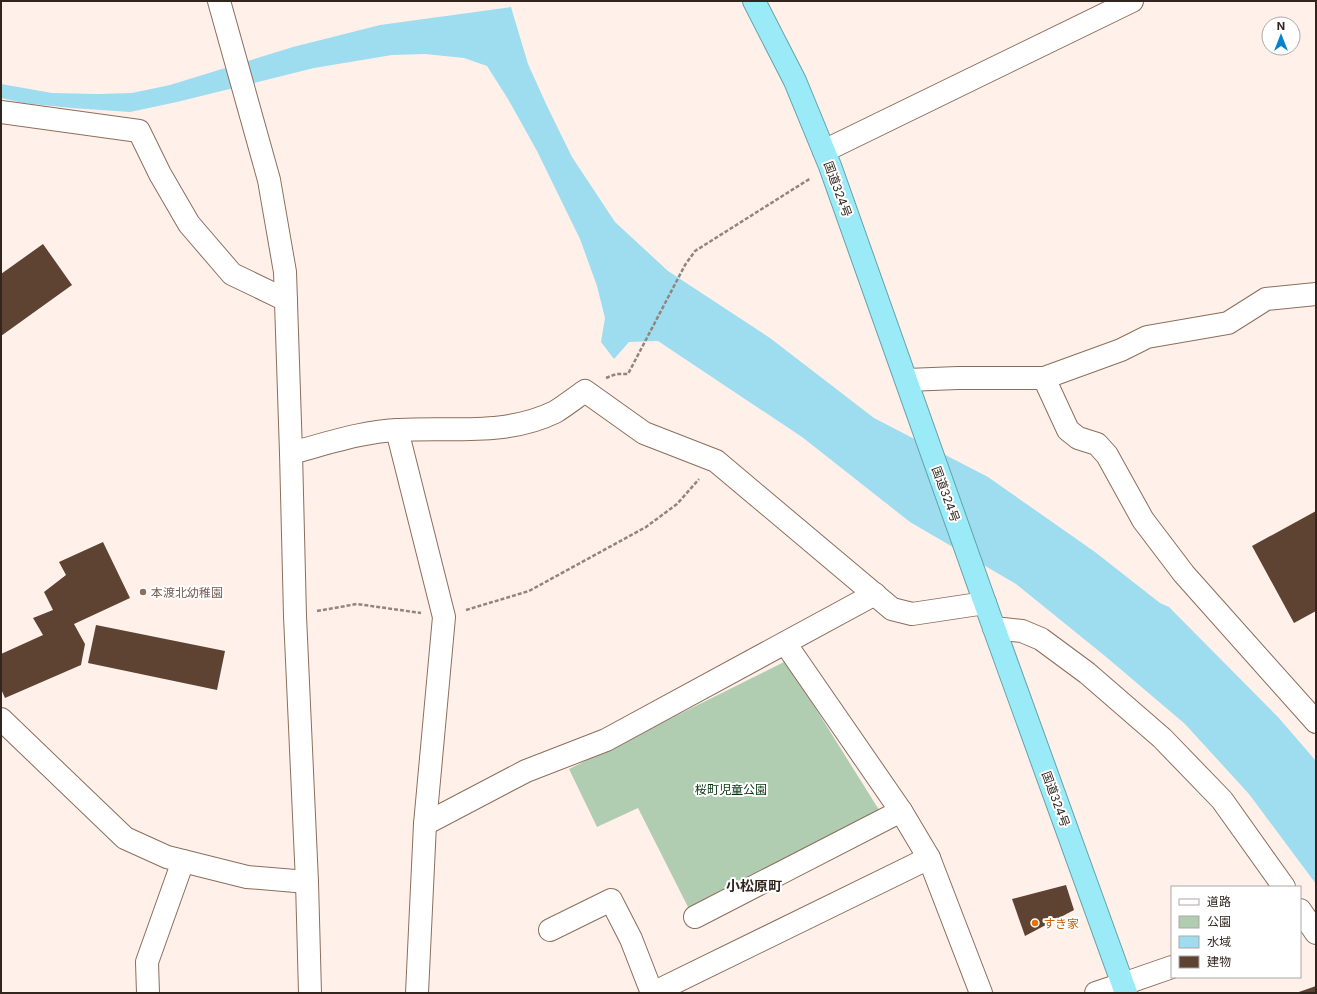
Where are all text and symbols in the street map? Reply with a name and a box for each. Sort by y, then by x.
north arrow [1261,16,1301,56]
text: N [1277,19,1285,33]
street label: 国道324号 [821,159,855,219]
street label: 国道324号 [929,464,963,524]
place label: 本渡北幼稚園 [151,585,223,600]
marker: 本渡北幼稚園 [138,587,148,597]
street label: 国道324号 [1039,769,1073,829]
park label: 桜町児童公園 [695,782,767,797]
district label: 小松原町 [726,877,782,894]
legend [1171,886,1301,978]
text: 道路 [1207,894,1231,909]
text: 公園 [1207,914,1231,929]
place label: すき家 [1043,916,1079,931]
marker: すき家 [1030,918,1040,928]
text: 水域 [1207,934,1231,949]
text: 建物 [1207,954,1231,969]

